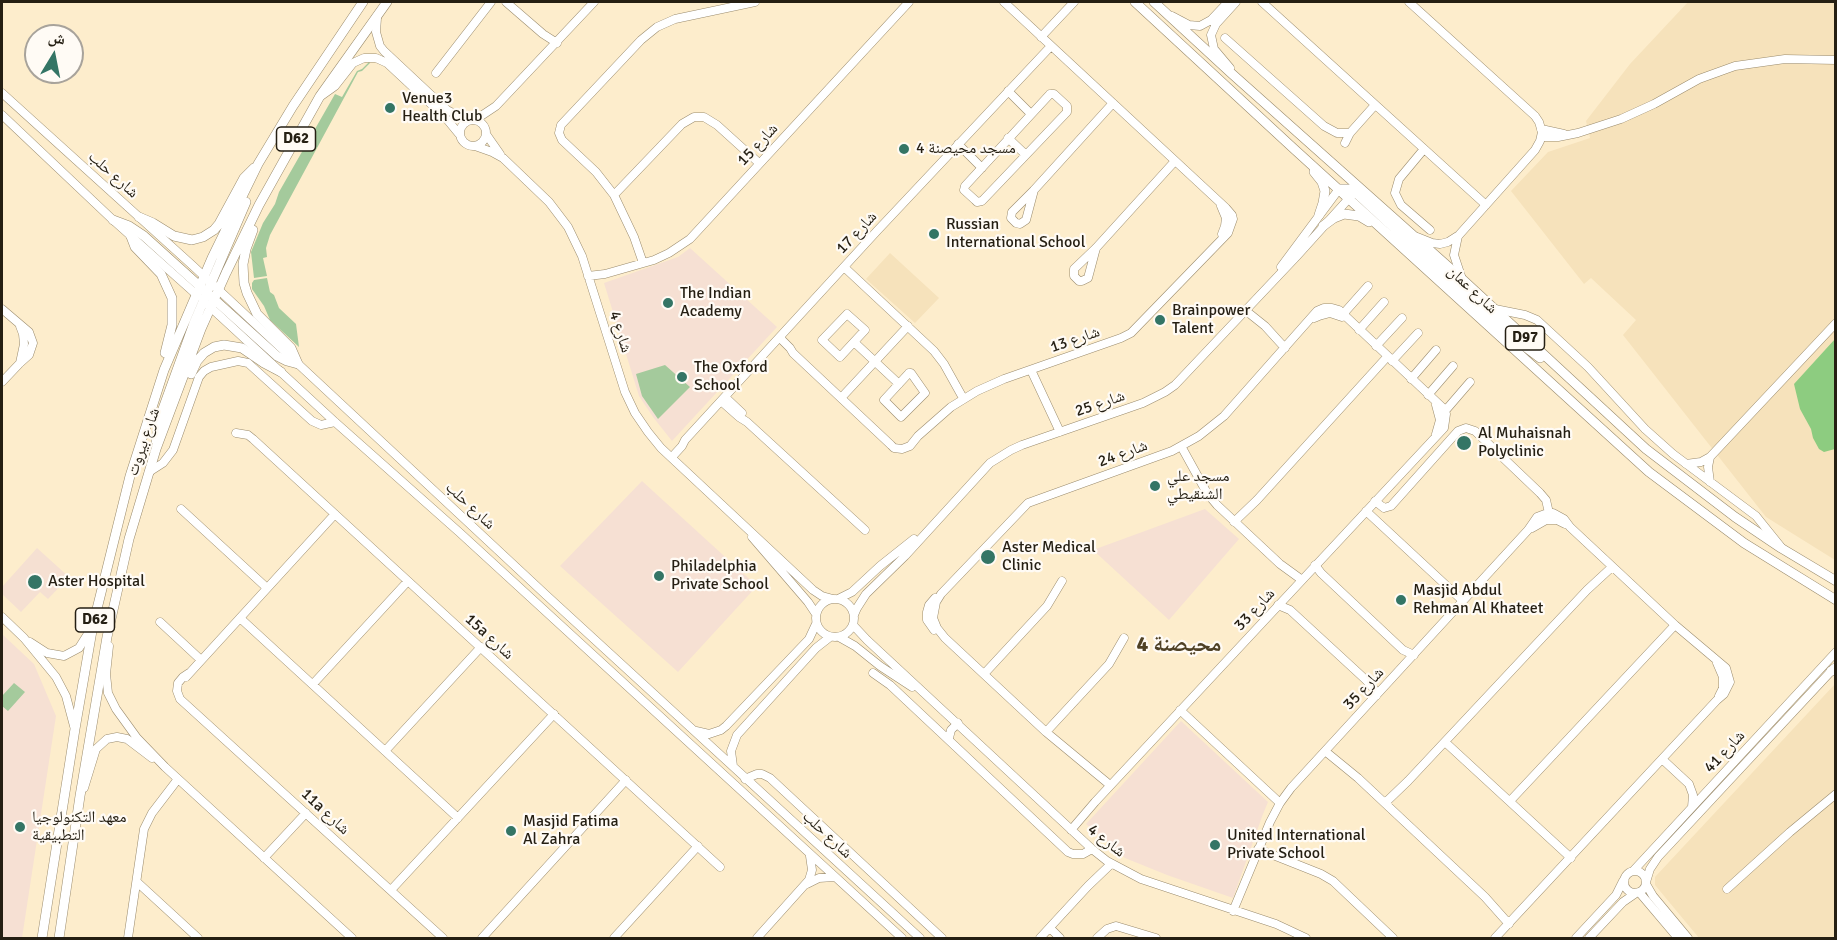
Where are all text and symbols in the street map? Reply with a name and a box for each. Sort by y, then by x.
north arrow [24,24,84,84]
text: ش [47,27,67,50]
place label: Venue3 Health Club [402,89,483,127]
marker: Venue3 Health Club [383,101,397,115]
street label: شارع 15 [734,120,782,170]
road number: D62 [276,127,316,151]
place label: مسجد محيصنة 4 [916,139,1016,159]
marker: مسجد محيصنة 4 [897,142,911,156]
street label: شارع حلب [84,147,142,203]
street label: شارع 17 [833,208,881,258]
place label: Russian International School [946,215,1085,253]
marker: Russian International School [927,227,941,241]
street label: شارع عمان [1443,262,1501,318]
place label: The Indian Academy [680,284,751,322]
marker: The Indian Academy [661,296,675,310]
place label: Brainpower Talent [1172,301,1250,339]
street label: شارع 4 [604,309,636,355]
marker: Brainpower Talent [1153,313,1167,327]
street label: شارع 13 [1048,323,1102,357]
road number: D97 [1506,326,1544,350]
place label: The Oxford School [694,358,768,396]
marker: The Oxford School [675,370,689,384]
street label: شارع 25 [1073,387,1127,421]
street label: شارع بيروت [123,406,165,478]
place label: Al Muhaisnah Polyclinic [1478,424,1571,462]
marker: Al Muhaisnah Polyclinic [1455,434,1473,452]
street label: شارع 24 [1096,436,1150,472]
place label: مسجد علي الشنقيطي [1167,467,1230,505]
street label: شارع حلب [441,478,499,534]
marker: مسجد علي الشنقيطي [1148,479,1162,493]
place label: Aster Medical Clinic [1002,538,1096,576]
marker: Aster Medical Clinic [979,548,997,566]
place label: Philadelphia Private School [671,557,769,595]
marker: Philadelphia Private School [652,569,666,583]
place label: Aster Hospital [48,572,145,592]
marker: Aster Hospital [26,573,44,591]
place label: Masjid Abdul Rehman Al Khateet [1413,581,1543,619]
street label: شارع 33 [1231,585,1279,635]
marker: Masjid Abdul Rehman Al Khateet [1394,593,1408,607]
road number: D62 [76,608,115,632]
street label: 15a شارع [461,610,517,664]
district label: محيصنة 4 [1137,632,1221,658]
street label: شارع 35 [1340,664,1388,714]
street label: شارع 41 [1701,727,1749,777]
street label: 11a شارع [297,785,353,839]
street label: شارع حلب [798,807,856,863]
place label: معهد التكنولوجيا التطبيقية [32,808,126,846]
place label: Masjid Fatima Al Zahra [523,812,619,850]
marker: معهد التكنولوجيا التطبيقية [13,820,27,834]
street label: شارع 4 [1083,820,1129,862]
marker: Masjid Fatima Al Zahra [504,824,518,838]
place label: United International Private School [1227,826,1366,864]
marker: United International Private School [1208,838,1222,852]

